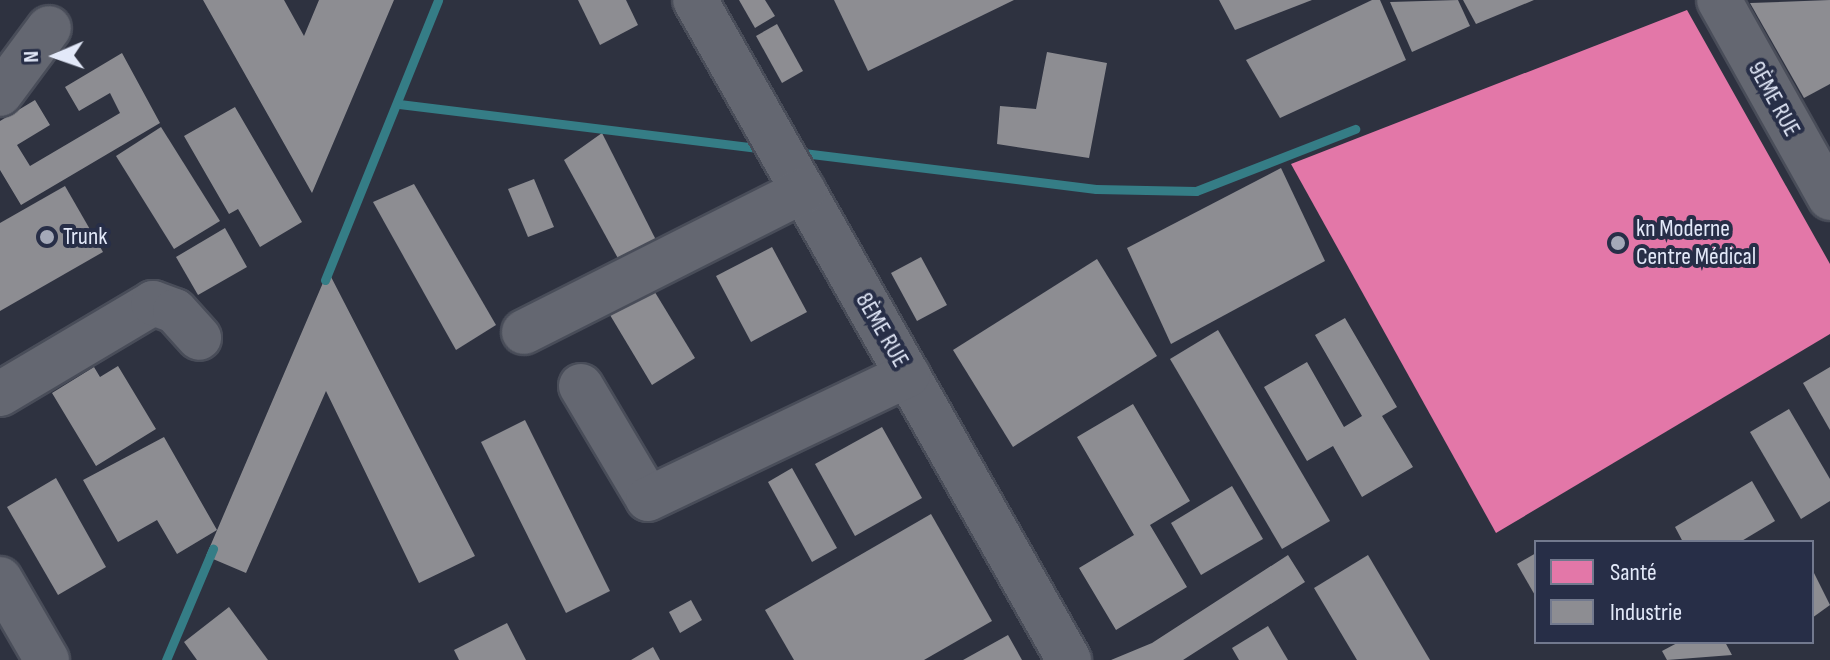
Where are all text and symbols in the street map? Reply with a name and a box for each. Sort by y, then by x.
north arrow [16,16,96,96]
text: N [18,51,45,63]
street label: 9ÈME RUE [1742,57,1806,141]
place label: kn Moderne Centre Médical [1636,215,1756,271]
place label: Trunk [63,223,107,251]
marker: Trunk [38,228,56,246]
marker: kn Moderne Centre Médical [1607,232,1629,254]
street label: 8ÈME RUE [849,288,915,372]
legend [1534,540,1814,644]
text: Santé [1610,558,1657,587]
text: Industrie [1610,598,1682,627]

